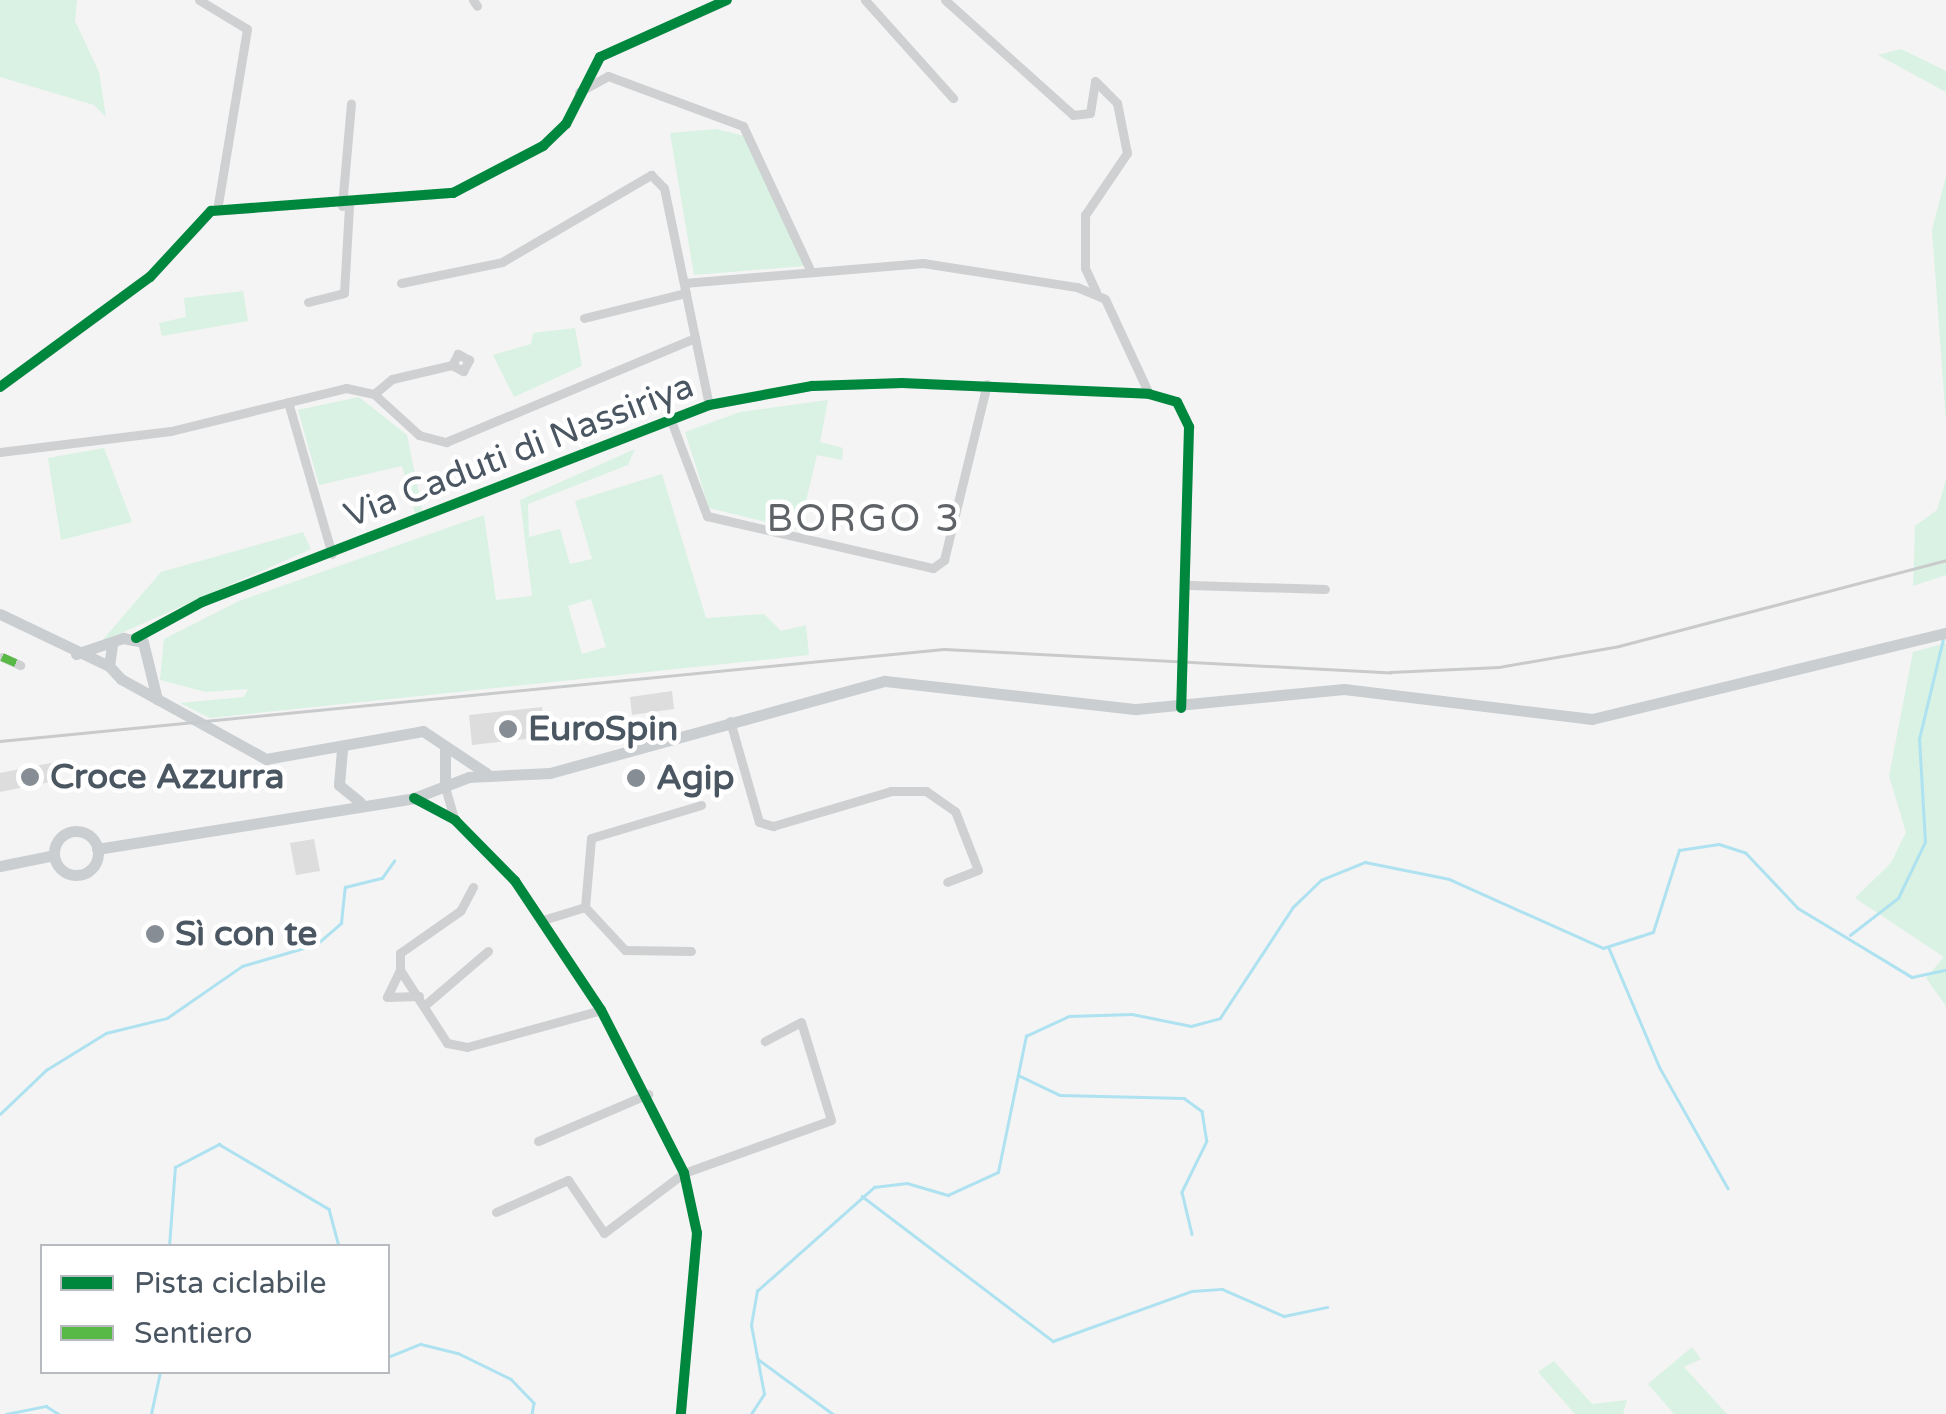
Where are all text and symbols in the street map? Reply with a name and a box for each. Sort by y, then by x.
street label: Via Caduti di Nassiriya [339,365,699,537]
district label: BORGO 3 [766,497,962,543]
place label: EuroSpin [528,708,678,750]
marker: EuroSpin [497,718,519,740]
place label: Croce Azzurra [50,756,284,798]
place label: Agip [656,757,735,799]
marker: Croce Azzurra [19,766,41,788]
marker: Agip [625,767,647,789]
place label: Sì con te [175,913,317,955]
marker: Sì con te [144,923,166,945]
legend [40,1244,390,1374]
text: Pista ciclabile [134,1265,326,1302]
text: Sentiero [134,1315,253,1352]

